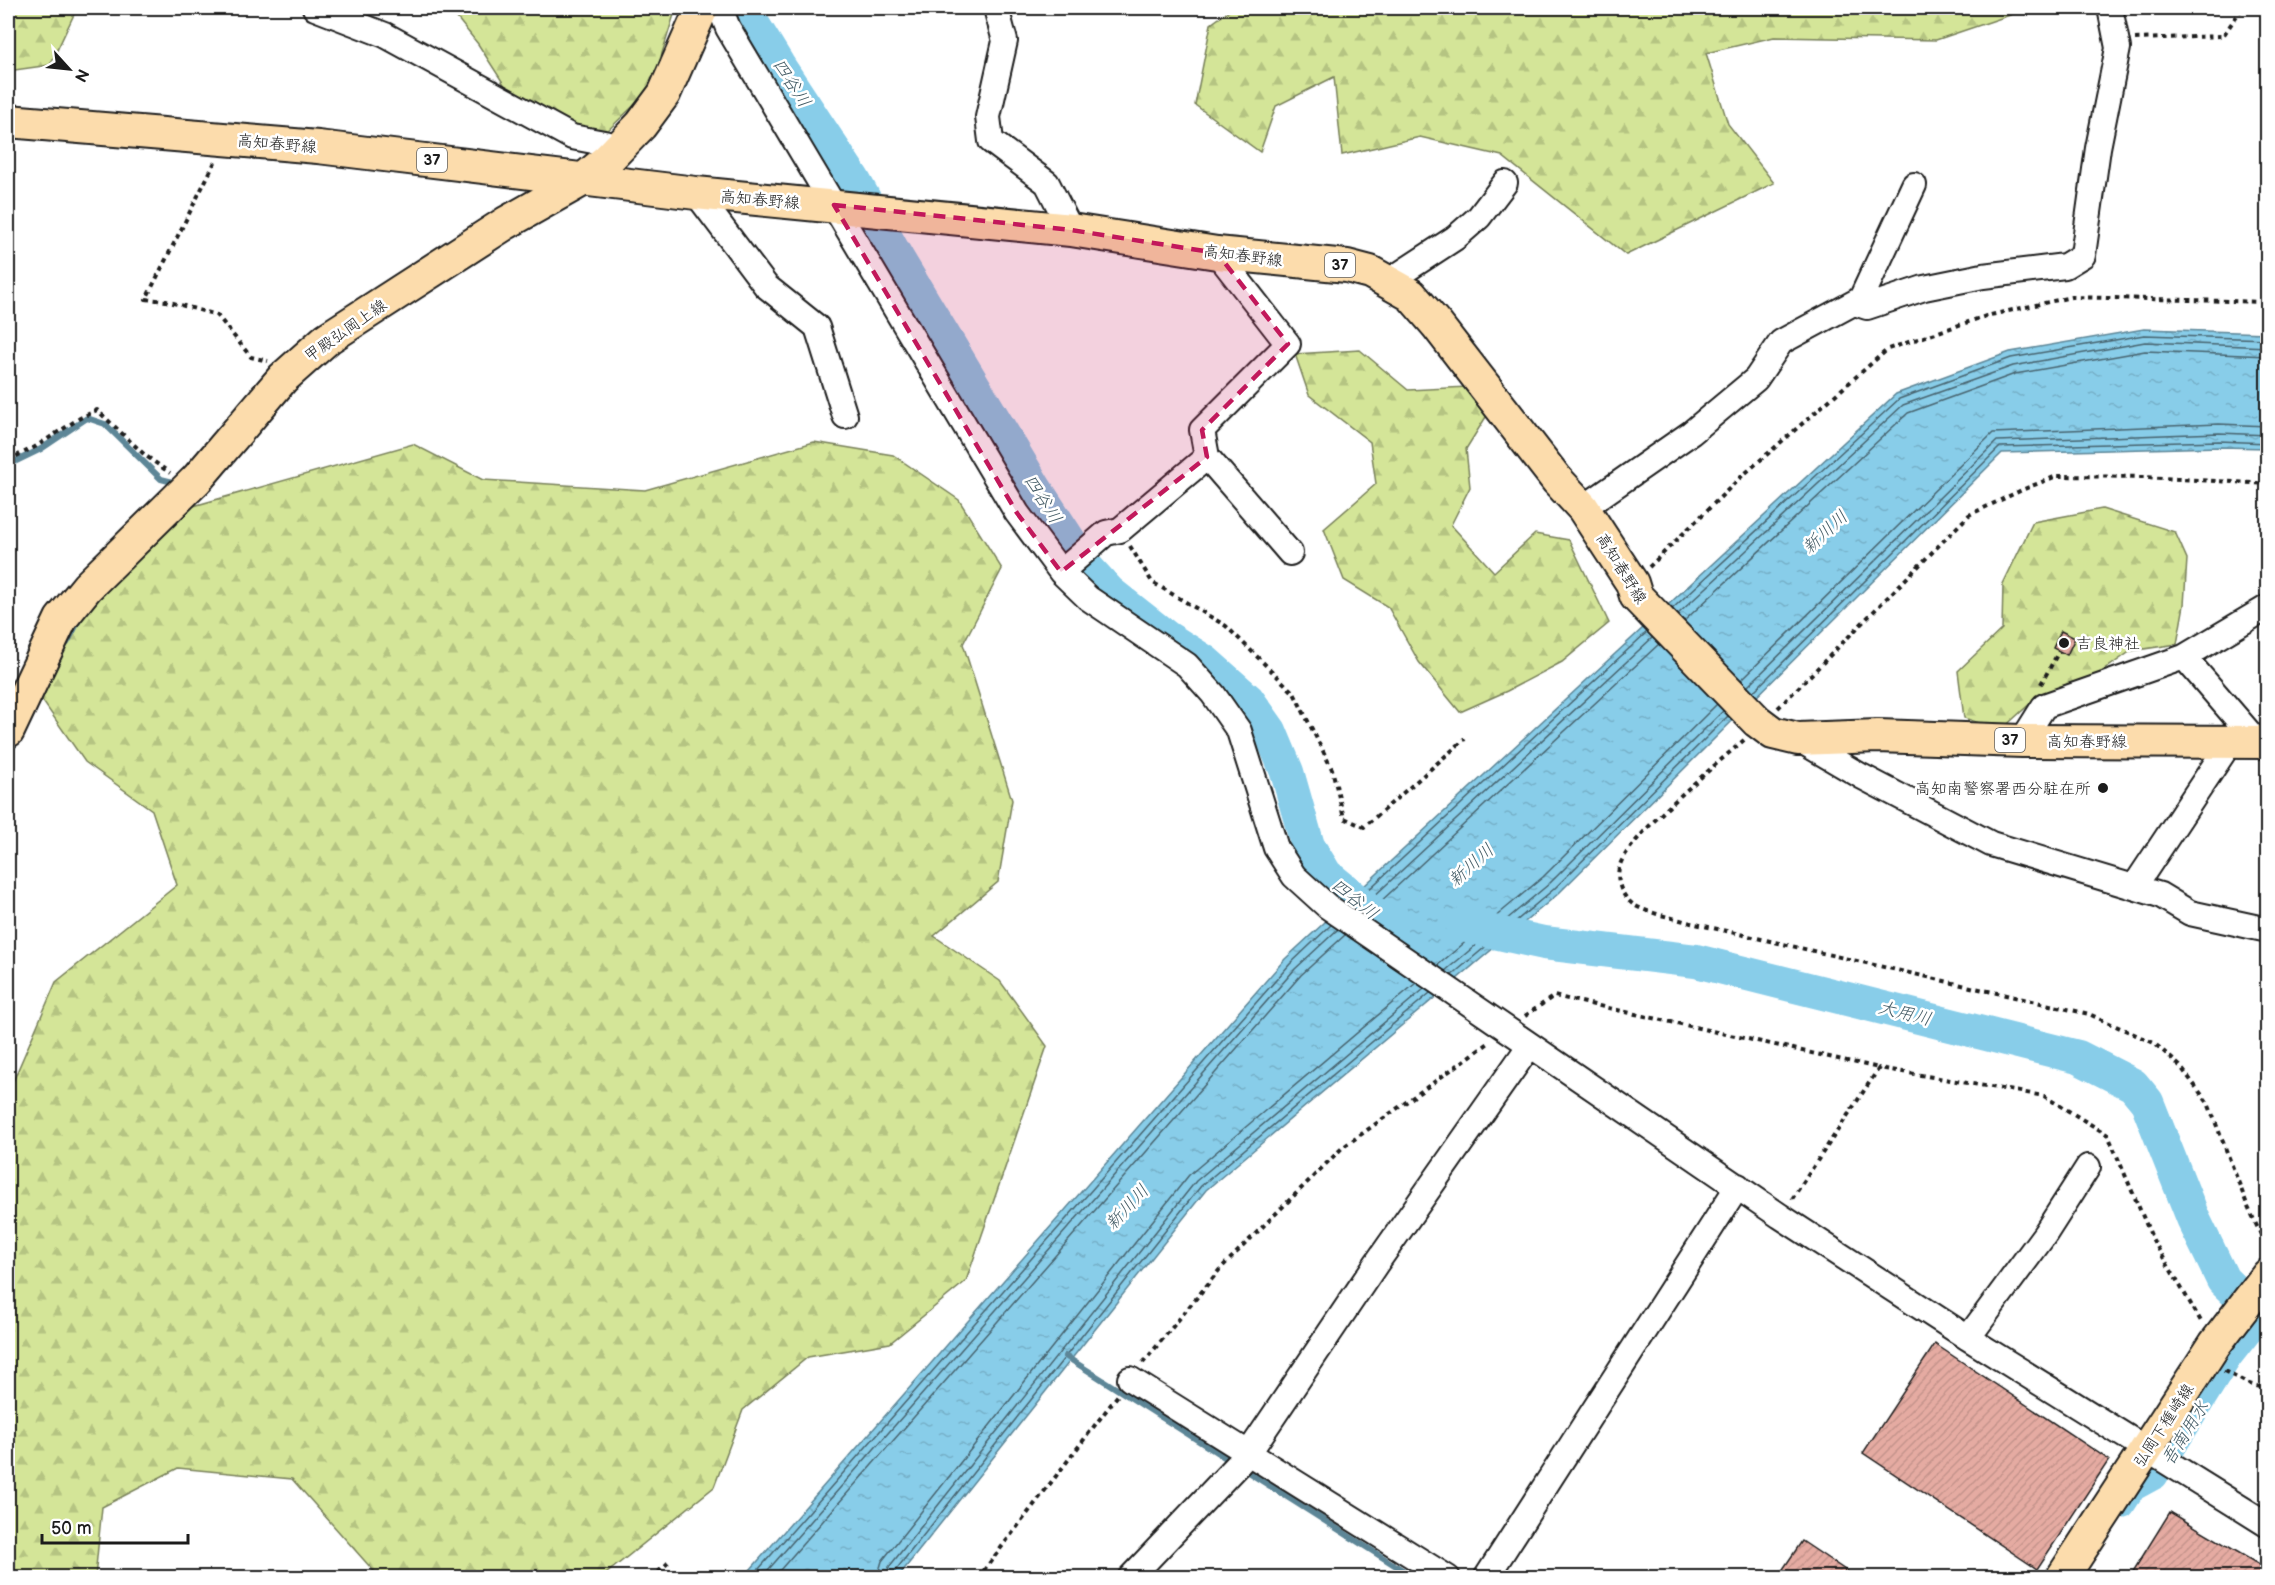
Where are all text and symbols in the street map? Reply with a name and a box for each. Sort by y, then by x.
north arrow [39,39,99,99]
water label: 四谷川 [768,55,815,112]
text: N [70,65,92,85]
street label: 高知春野線 [236,132,318,157]
road number: 37 [417,148,447,172]
street label: 高知春野線 [719,188,801,213]
street label: 高知春野線 [1202,242,1284,271]
road number: 37 [1325,253,1355,277]
street label: 甲殿弘岡上線 [301,296,391,367]
water label: 四谷川 [1019,471,1066,528]
water label: 新川川 [1798,506,1852,558]
street label: 高知春野線 [1591,530,1650,608]
place label: 吉良神社 [2076,635,2140,654]
marker: 吉良神社 [2057,636,2071,650]
road number: 37 [1995,728,2025,752]
street label: 高知春野線 [2047,733,2127,752]
place label: 高知南警察署西分駐在所 [1915,780,2091,799]
marker: 高知南警察署西分駐在所 [2096,781,2110,795]
water label: 新川川 [1444,840,1498,891]
water label: 四谷川 [1327,874,1382,925]
water label: 大用川 [1876,997,1934,1030]
water label: 新川川 [1101,1180,1153,1234]
street label: 弘岡下種崎線 [2130,1380,2198,1471]
water label: 吾南用水 [2157,1397,2213,1469]
scale bar [42,1507,188,1545]
text: 50 m [51,1518,92,1539]

